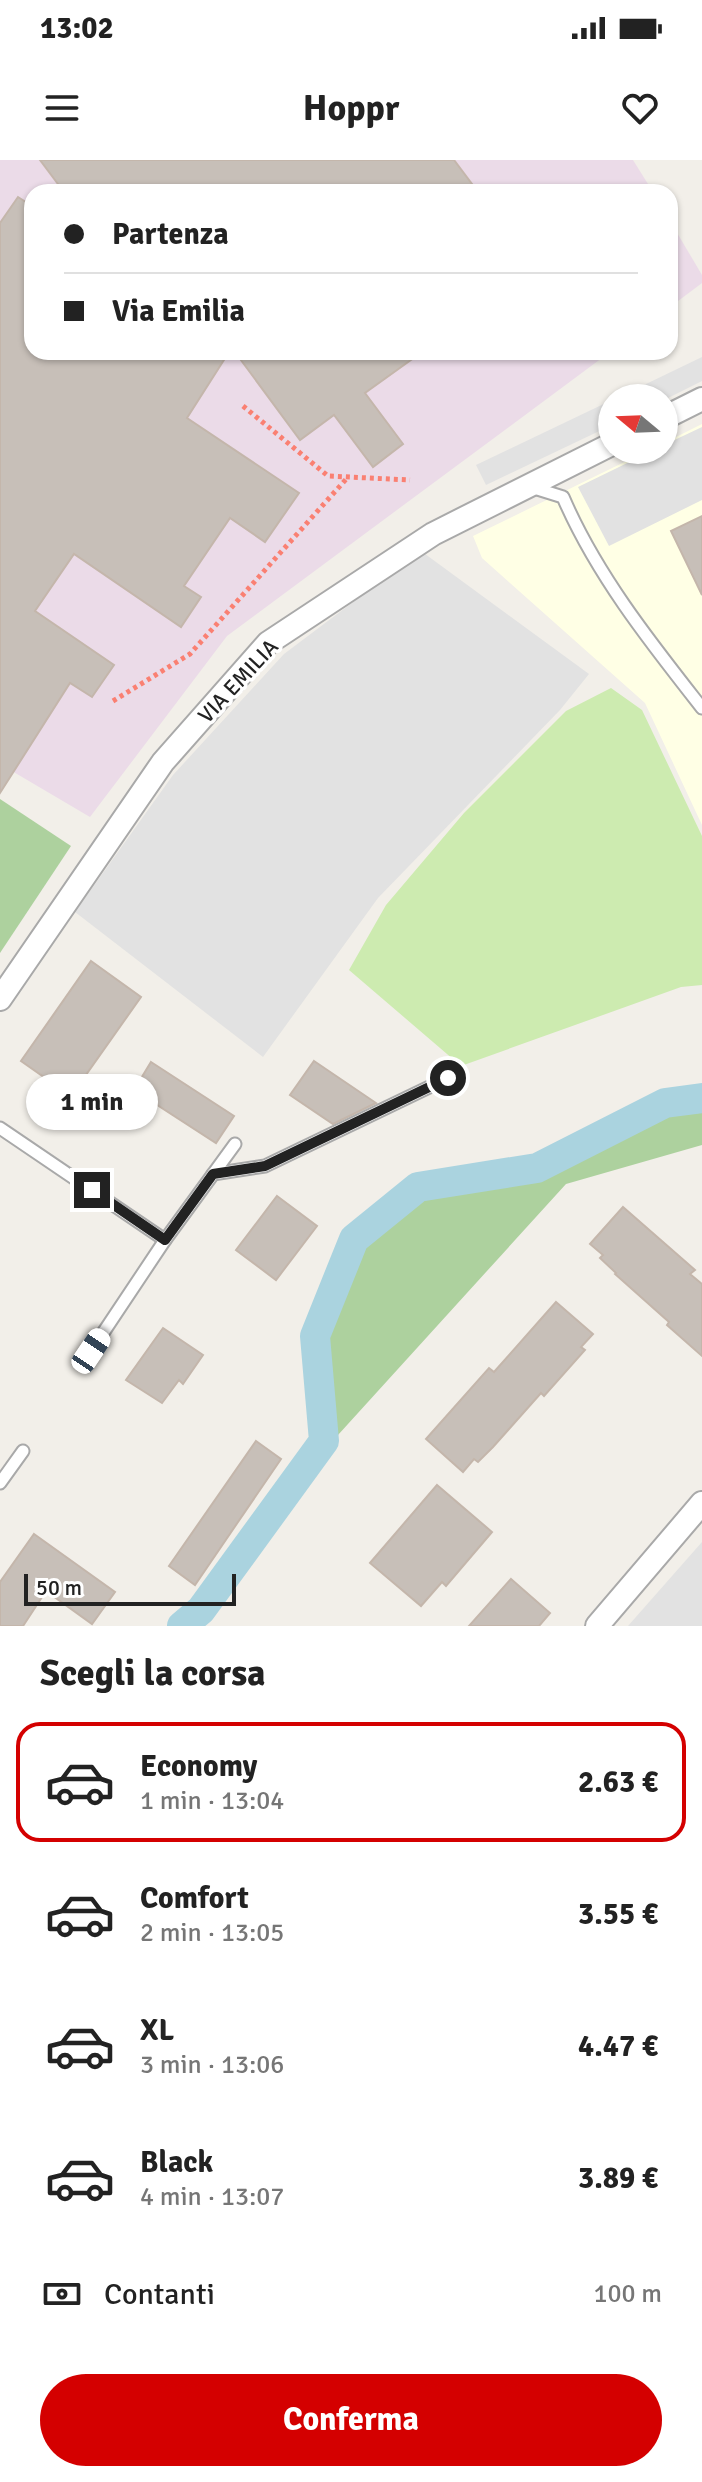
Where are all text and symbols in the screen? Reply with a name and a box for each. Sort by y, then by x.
text: 13:02 [40,10,114,47]
icon: menu [40,86,84,130]
text: Hoppr [303,86,399,131]
icon: heart [618,86,662,130]
text: Partenza [112,216,229,253]
text: Via Emilia [112,293,245,330]
north arrow [598,384,678,464]
map controls [598,384,678,464]
street label: VIA EMILIA [192,633,284,729]
route start [430,1060,466,1096]
callout: 1 min [26,1074,158,1130]
text: 1 min [61,1086,123,1118]
route end [74,1172,110,1208]
car [68,1324,114,1378]
scale bar [24,1570,236,1606]
text: 50 m [36,1574,82,1601]
text: Scegli la corsa [40,1651,266,1696]
icon: car [44,1746,116,1818]
text: Economy [140,1748,257,1785]
text: 2.63 € [578,1764,658,1801]
text: 1 min · 13:04 [140,1785,284,1817]
icon: car [44,1878,116,1950]
text: Comfort [140,1880,249,1917]
text: 3.55 € [578,1896,658,1933]
text: 2 min · 13:05 [140,1917,284,1949]
icon: car [44,2010,116,2082]
text: XL [140,2012,174,2049]
text: 4.47 € [578,2028,658,2065]
text: 3 min · 13:06 [140,2049,284,2081]
icon: car [44,2142,116,2214]
text: Black [140,2144,213,2181]
text: 3.89 € [578,2160,658,2197]
text: 4 min · 13:07 [140,2181,284,2213]
icon: cash [40,2272,84,2316]
text: Contanti [104,2276,215,2313]
text: 100 m [593,2278,662,2310]
button: Conferma [40,2374,662,2466]

